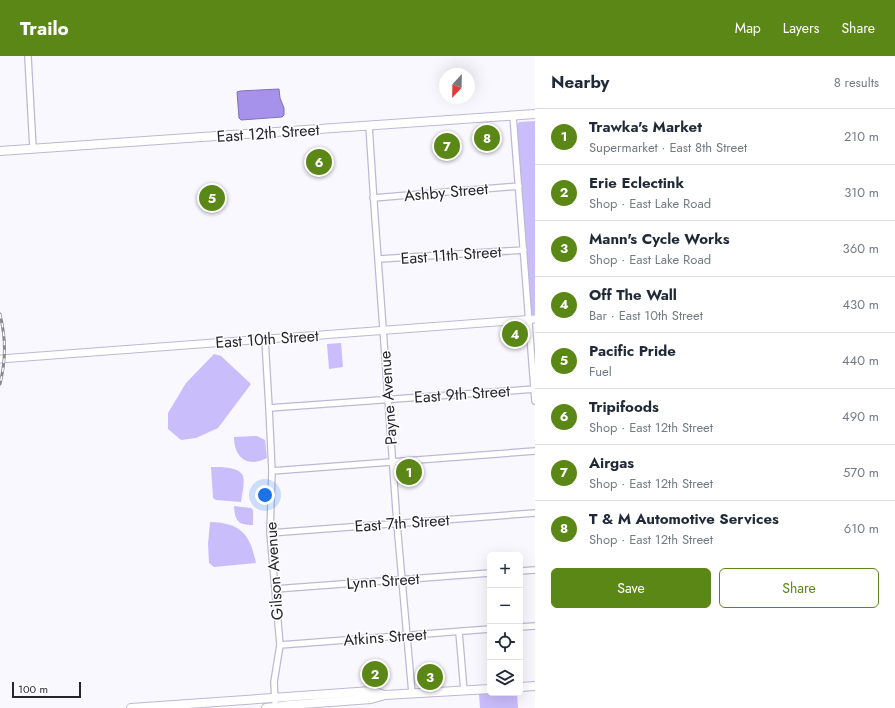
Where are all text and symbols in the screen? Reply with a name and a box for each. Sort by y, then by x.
text: Trailo [20,15,69,42]
text: Map [735,18,761,38]
text: Layers [783,18,819,38]
text: Share [841,18,875,38]
north arrow [439,68,475,104]
text: Nearby [551,70,609,94]
text: 8 results [834,73,879,92]
text: Trawka's Market [589,116,702,138]
street label: East 12th Street [216,118,320,148]
pin: 8 [474,123,500,153]
text: 1 [561,127,567,146]
text: 210 m [844,127,879,146]
pin: 7 [434,131,460,161]
text: Supermarket · East 8th Street [589,138,747,157]
pin: 6 [306,147,332,177]
text: Erie Eclectink [589,172,684,194]
street label: Ashby Street [403,177,489,207]
pin: 5 [199,183,225,213]
text: 2 [560,183,568,202]
text: 310 m [844,183,879,202]
text: Shop · East Lake Road [589,194,711,213]
text: Mann's Cycle Works [589,228,730,250]
text: 3 [560,239,568,258]
text: 360 m [843,239,879,258]
street label: East 11th Street [400,240,502,270]
text: Shop · East Lake Road [589,250,711,269]
text: Off The Wall [589,284,677,306]
text: 4 [559,295,569,314]
text: 430 m [842,295,879,314]
text: Bar · East 10th Street [589,306,703,325]
pin: 4 [502,319,528,349]
street label: East 10th Street [215,324,320,354]
text: Pacific Pride [589,340,676,362]
street label: Payne Avenue [373,350,403,446]
text: 5 [560,351,568,370]
text: 440 m [842,351,879,370]
text: Fuel [589,362,612,381]
street label: East 9th Street [413,379,511,409]
text: Tripifoods [589,396,659,418]
text: 6 [560,407,568,426]
text: 490 m [842,407,879,426]
text: Shop · East 12th Street [589,418,713,437]
text: Airgas [589,452,634,474]
pin: 1 [396,457,422,487]
text: 7 [560,463,568,482]
text: 570 m [843,463,879,482]
text: Shop · East 12th Street [589,474,713,493]
your location [255,485,275,505]
street label: East 7th Street [354,508,450,538]
text: T & M Automotive Services [589,508,779,530]
text: 8 [560,519,568,538]
text: 610 m [844,519,879,538]
street label: Gilson Avenue [259,521,289,621]
text: Shop · East 12th Street [589,530,713,549]
map controls [487,552,523,696]
button: + [487,552,523,588]
street label: Lynn Street [346,567,420,595]
button: Save [551,568,711,608]
button: Share [719,568,879,608]
button: − [487,588,523,624]
street label: Atkins Street [343,623,428,651]
button: locate [487,624,523,660]
pin: 2 [362,659,388,689]
button: layers [487,660,523,696]
pin: 3 [417,662,443,692]
scale bar [12,680,81,699]
text: 100 m [18,681,48,697]

